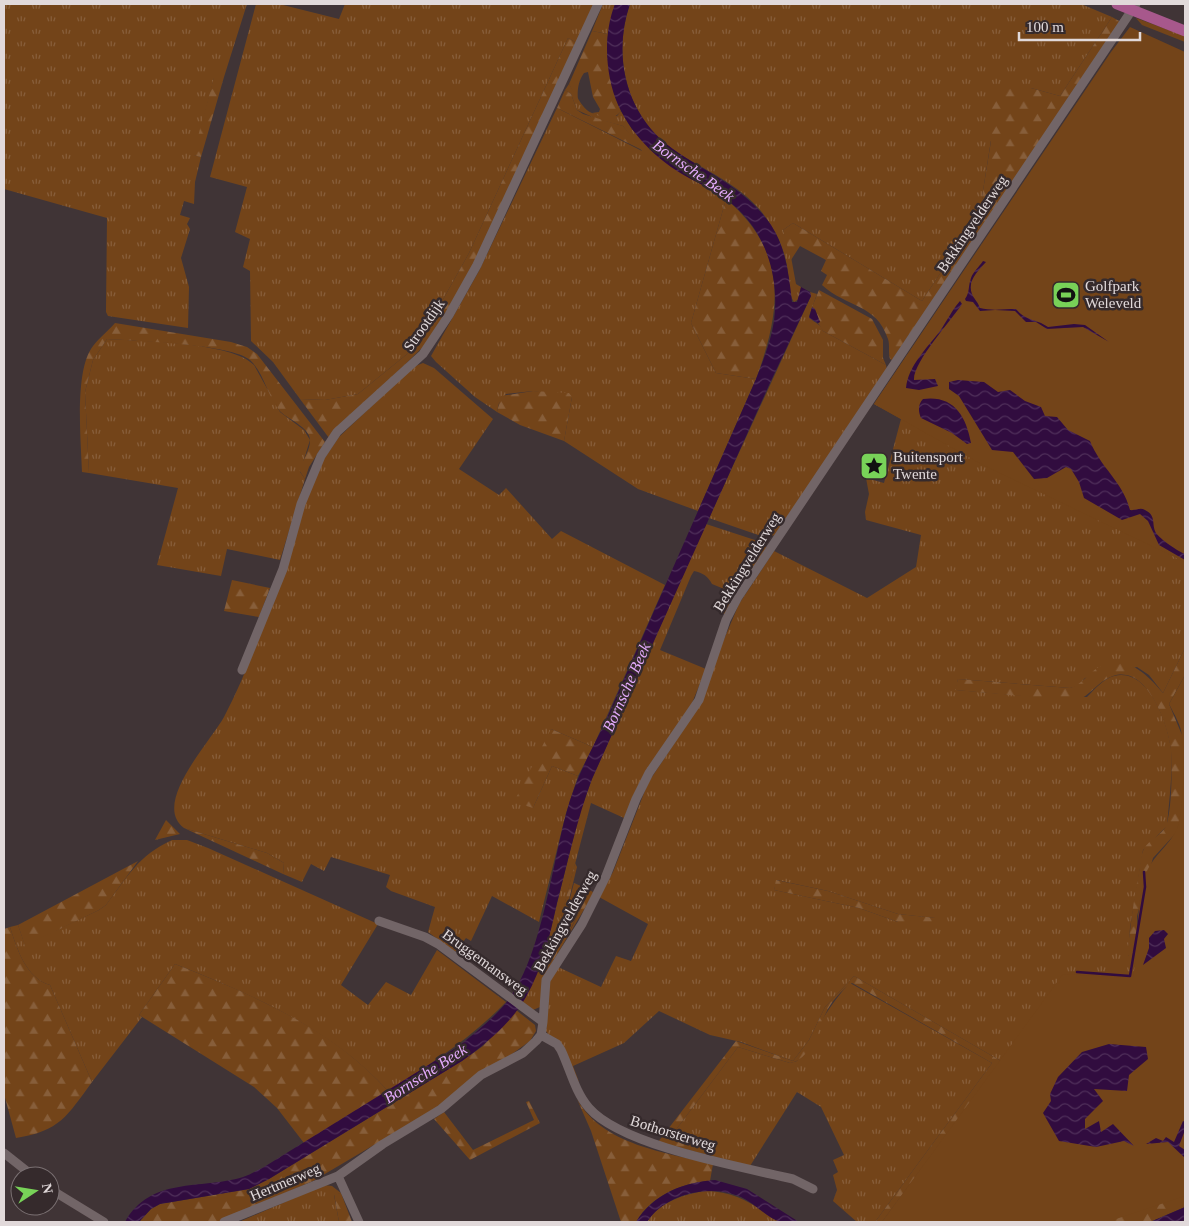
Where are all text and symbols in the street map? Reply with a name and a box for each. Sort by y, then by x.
scale bar [1019,10,1140,42]
text: 100 m [1026,19,1064,35]
water label: Bornsche Beek [650,136,738,205]
street label: Bekkingvelderweg [934,172,1011,275]
place label: Golfpark Weleveld [1085,278,1142,311]
sports icon: Golfpark Weleveld [1051,280,1081,310]
street label: Strootdijk [400,295,448,354]
place label: Buitensport Twente [893,449,964,482]
place icon: Buitensport Twente [859,451,889,481]
street label: Bekkingvelderweg [710,509,784,614]
water label: Bornsche Beek [599,639,654,734]
street label: Bekkingvelderweg [531,867,600,974]
street label: Bruggemansweg [440,926,531,998]
water label: Bornsche Beek [381,1040,471,1107]
street label: Bothorsterweg [628,1112,718,1154]
street label: Hertmerweg [247,1160,323,1204]
north arrow [10,1166,60,1216]
text: N [39,1182,56,1195]

